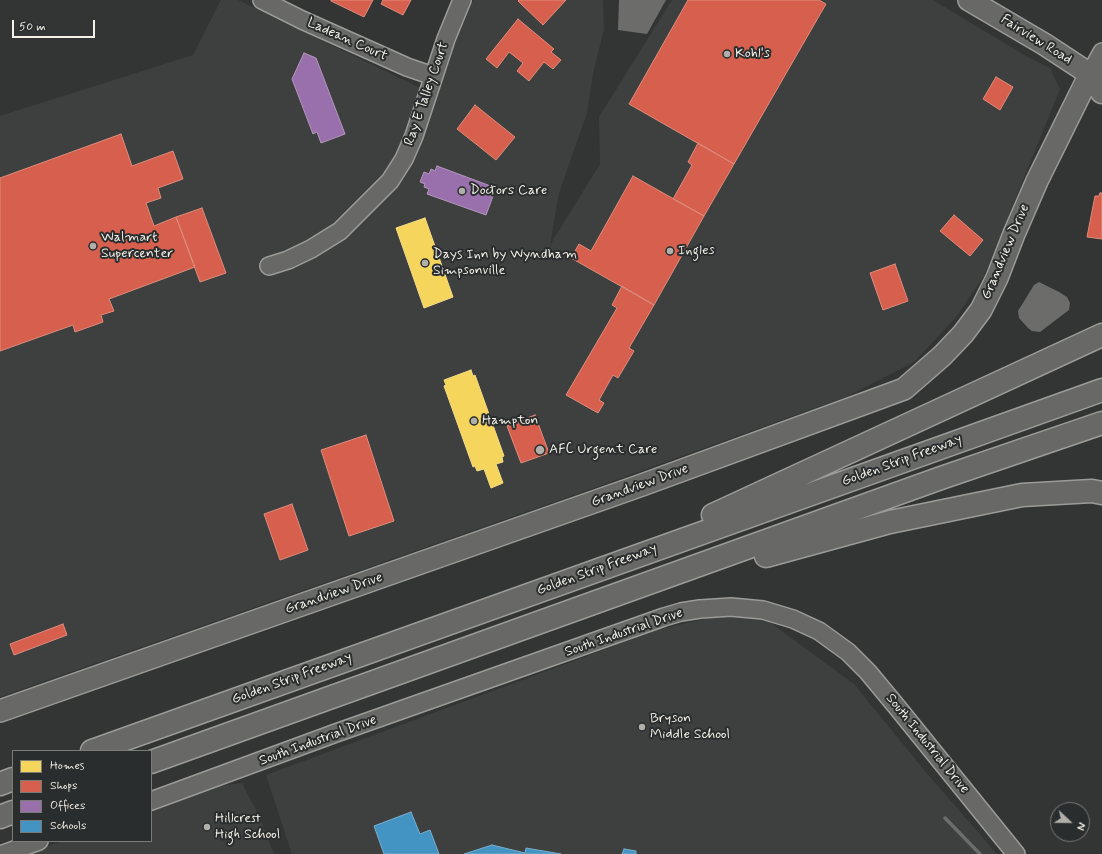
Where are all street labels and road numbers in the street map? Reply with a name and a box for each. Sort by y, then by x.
street label: Fairview Road [997,11,1075,69]
street label: Ladean Court [304,15,390,65]
street label: Ray E Talley Court [401,40,453,148]
street label: Grandview Drive [978,202,1034,302]
street label: Golden Strip Freeway [840,431,964,491]
street label: Grandview Drive [589,461,691,511]
street label: Golden Strip Freeway [535,540,659,600]
street label: Grandview Drive [283,569,385,619]
street label: South Industrial Drive [563,605,685,661]
street label: Golden Strip Freeway [230,649,354,709]
street label: South Industrial Drive [882,691,972,797]
street label: South Industrial Drive [257,712,379,770]

